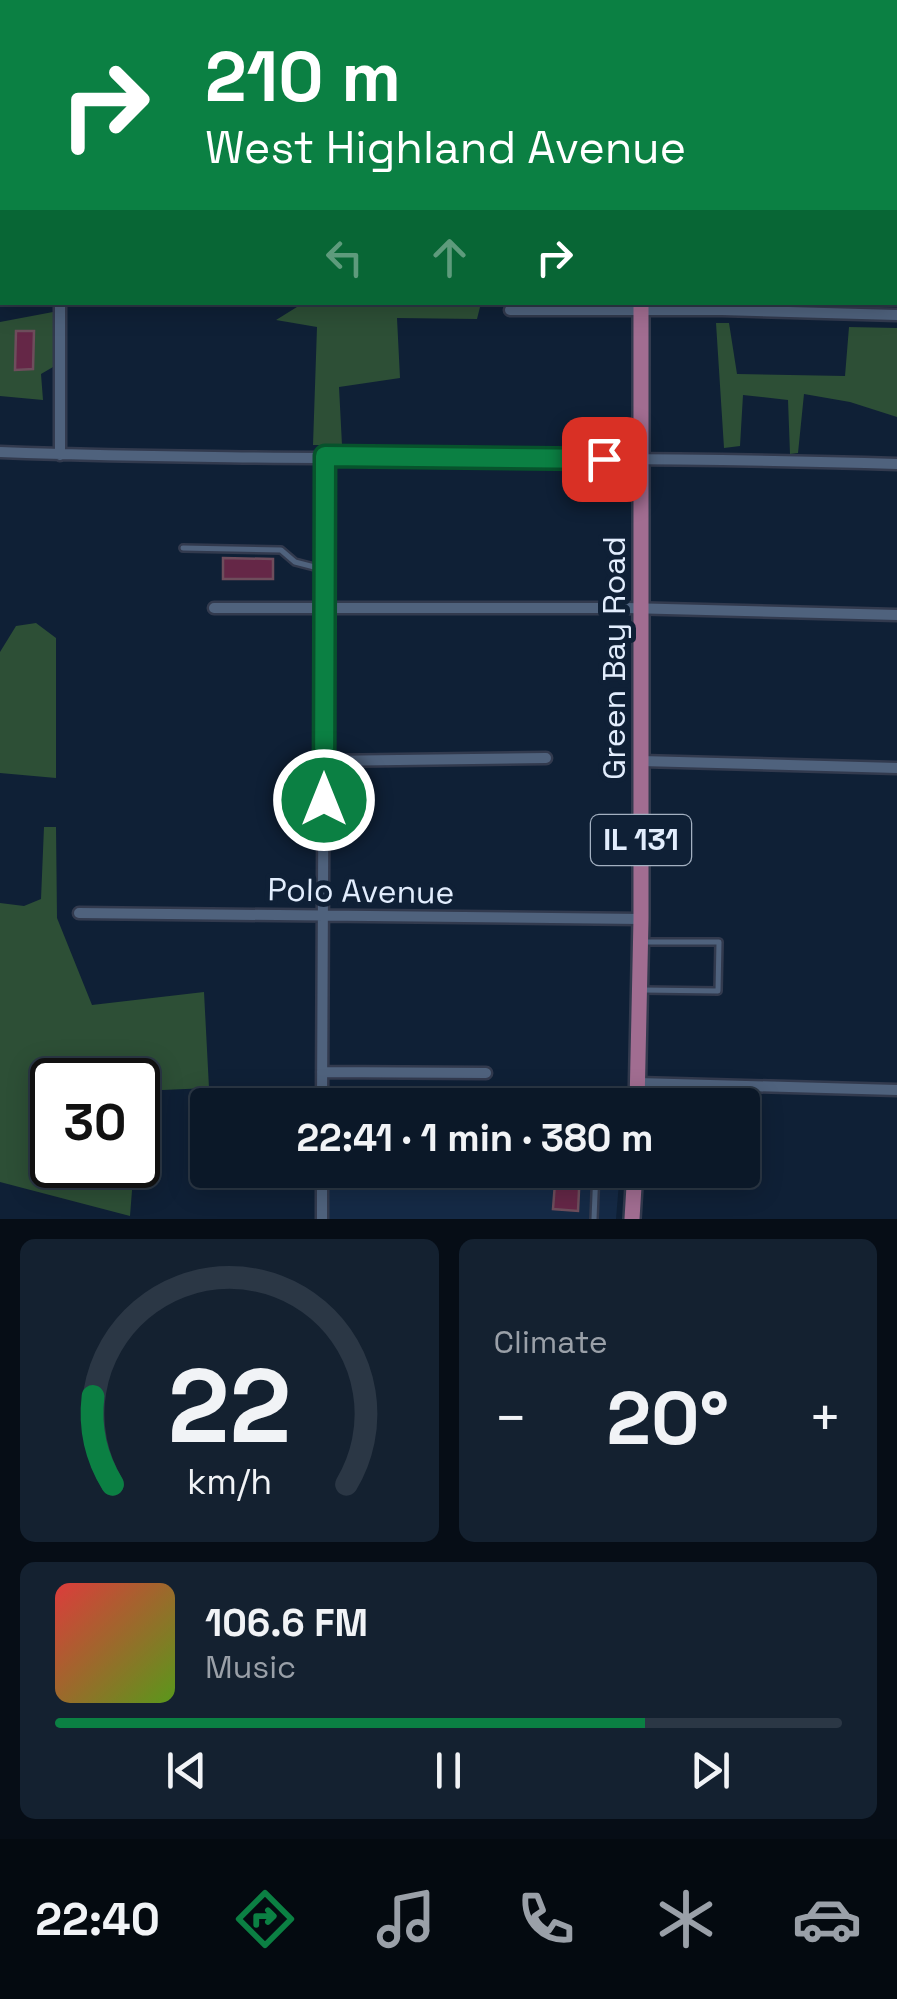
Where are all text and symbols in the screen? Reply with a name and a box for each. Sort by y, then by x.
text: 210 m [205,32,401,121]
icon: right [40,40,170,170]
text: West Highland Avenue [205,119,686,176]
icon: left [317,230,372,285]
icon: ahead [422,230,477,285]
icon: right [527,230,582,285]
pin [562,417,647,502]
icon: arrive [577,432,632,487]
street label: Green Bay Road [594,536,634,780]
position arrow [272,748,376,852]
road number: IL 131 [591,815,691,865]
street label: Polo Avenue [267,869,455,913]
speed limit sign: 30 [30,1058,160,1188]
text: 22:41 · 1 min · 380 m [297,1114,653,1162]
text: Climate [494,1322,608,1362]
text: 22 [167,1340,291,1472]
text: 20° [606,1370,729,1466]
text: − [494,1383,528,1453]
text: + [808,1383,842,1453]
text: km/h [187,1459,272,1504]
text: 106.6 FM [205,1599,368,1647]
text: Music [205,1647,296,1687]
icon: previous [159,1743,214,1798]
icon: pause [421,1743,476,1798]
icon: next [683,1743,738,1798]
icon: directions [230,1884,300,1954]
icon: music [371,1884,441,1954]
icon: phone [511,1884,581,1954]
icon: climate [651,1884,721,1954]
icon: car [792,1884,862,1954]
text: 22:40 [35,1891,160,1948]

